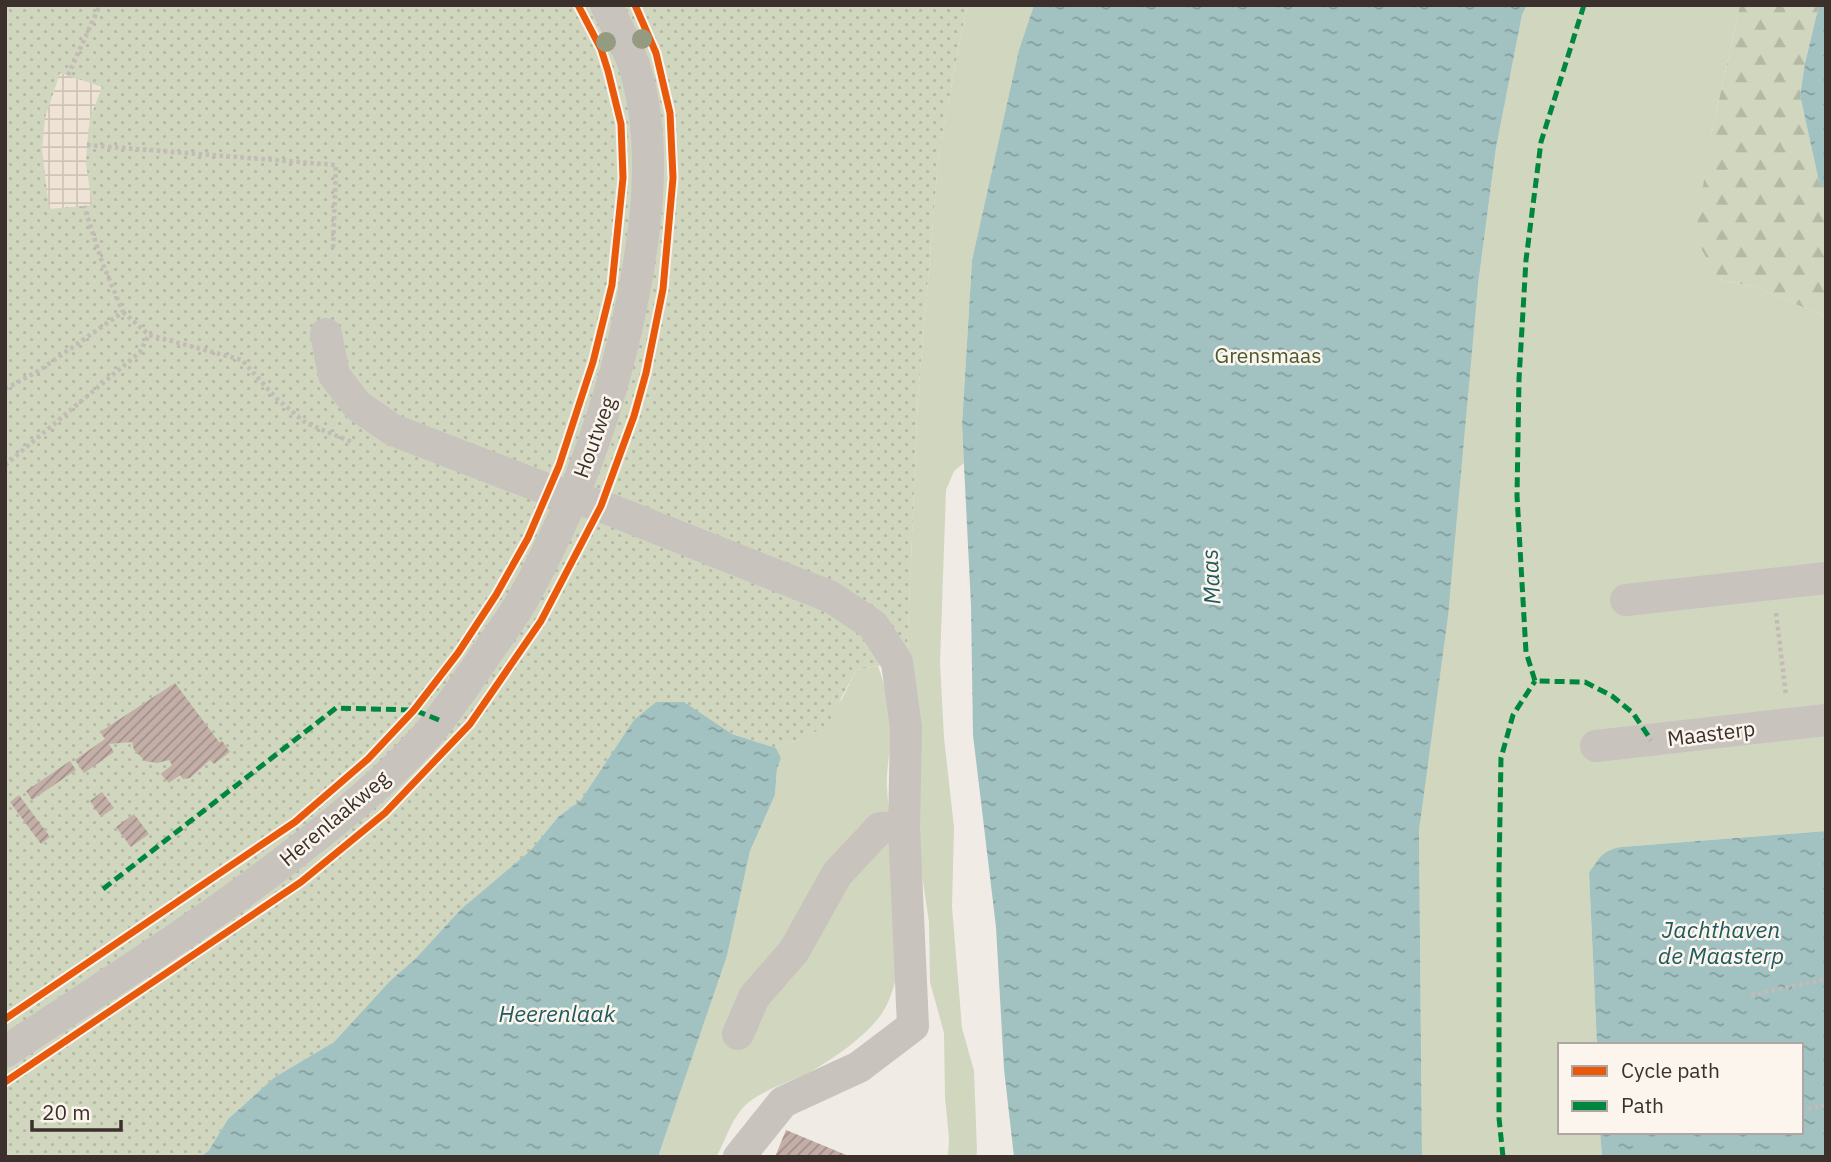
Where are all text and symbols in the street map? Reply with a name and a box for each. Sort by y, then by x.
park label: Grensmaas [1215,341,1321,369]
street label: Houtweg [566,392,622,482]
water label: Maas [1194,548,1226,606]
street label: Maasterp [1665,714,1757,752]
street label: Herenlaakweg [273,764,395,872]
water label: Jachthaven de Maasterp [1658,914,1784,970]
water label: Heerenlaak [498,998,617,1028]
legend [1558,1043,1803,1134]
text: Cycle path [1621,1056,1720,1084]
scale bar [32,1088,121,1132]
text: Path [1621,1091,1664,1119]
text: 20 m [42,1098,91,1126]

